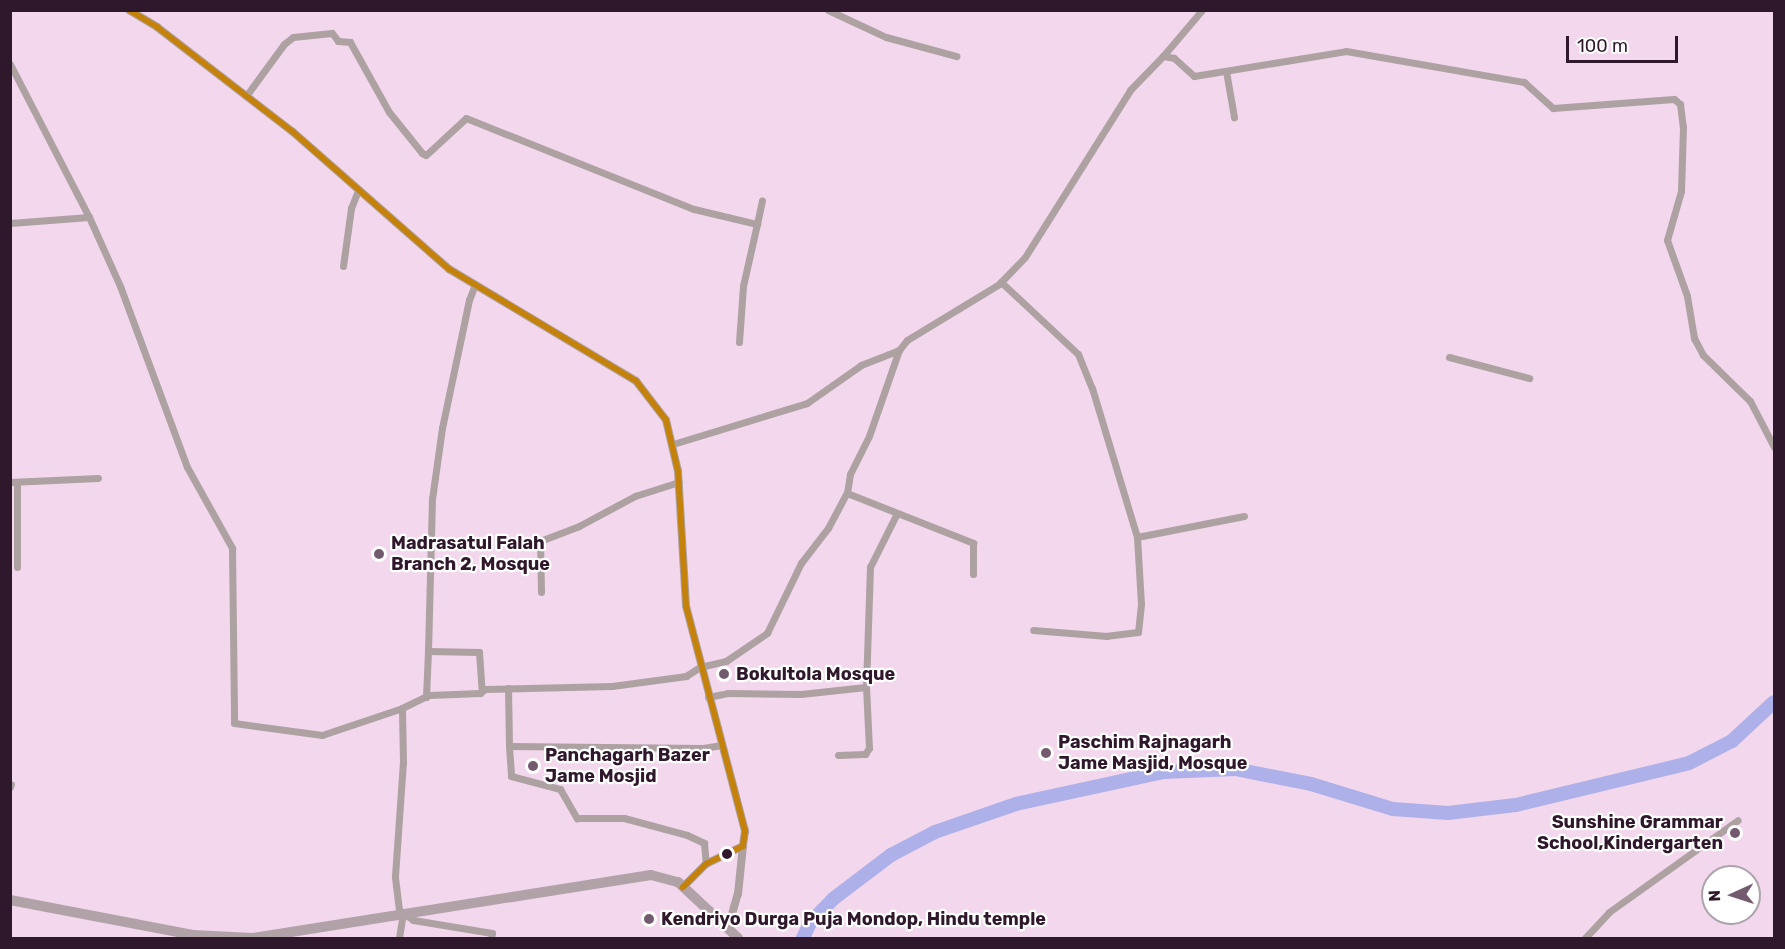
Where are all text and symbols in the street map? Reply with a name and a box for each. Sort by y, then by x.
scale bar [1569,24,1682,62]
text: 100 m [1577,35,1628,57]
place label: Madrasatul Falah Branch 2, Mosque [391,533,550,576]
marker: Madrasatul Falah Branch 2, Mosque [372,547,386,561]
place label: Bokultola Mosque [736,663,895,685]
marker: Bokultola Mosque [717,667,731,681]
place label: Paschim Rajnagarh Jame Masjid, Mosque [1058,732,1247,774]
place label: Panchagarh Bazer Jame Mosjid [545,745,710,788]
marker: Paschim Rajnagarh Jame Masjid, Mosque [1039,746,1053,760]
marker: Panchagarh Bazer Jame Mosjid [526,759,540,773]
place label: Sunshine Grammar School,Kindergarten [1537,812,1723,854]
marker: Sunshine Grammar School,Kindergarten [1728,826,1742,840]
unlabelled marker [721,848,733,860]
north arrow [1701,865,1761,925]
text: N [1705,890,1724,902]
place label: Kendriyo Durga Puja Mondop, Hindu temple [661,908,1046,930]
marker: Kendriyo Durga Puja Mondop, Hindu temple [642,912,656,926]

